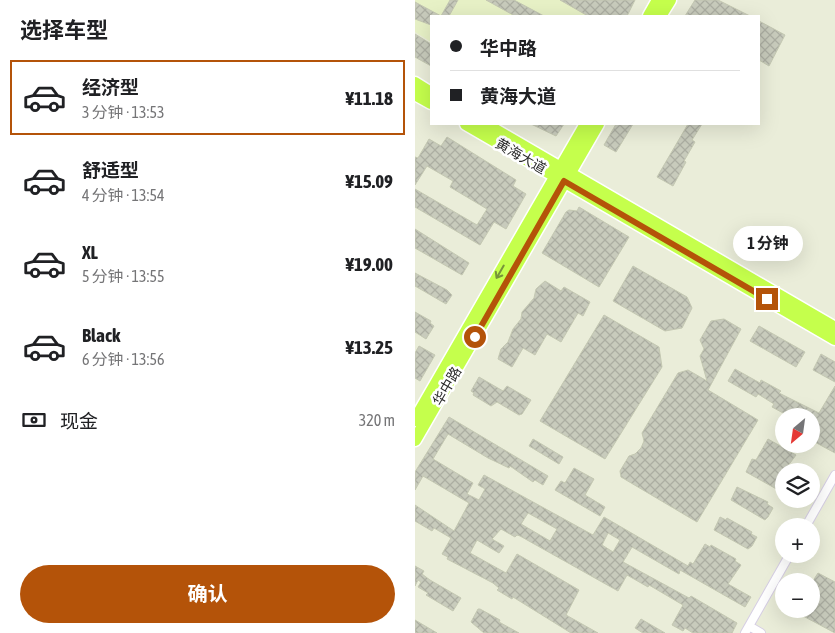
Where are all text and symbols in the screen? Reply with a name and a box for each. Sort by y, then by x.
text: 选择车型 [20,17,108,43]
text: 华中路 [480,37,537,59]
icon: car [22,75,67,120]
text: 经济型 [82,76,139,98]
text: 黄海大道 [480,85,556,107]
text: ¥11.18 [345,87,393,109]
text: 3 分钟 · 13:53 [82,103,164,121]
street label: 黄海大道 [493,135,549,177]
icon: car [22,158,67,203]
text: 舒适型 [82,159,139,181]
text: ¥15.09 [345,170,393,192]
text: 4 分钟 · 13:54 [82,186,164,204]
callout: 1 分钟 [732,226,802,262]
text: 1 分钟 [747,234,789,252]
icon: car [22,241,67,286]
text: XL [82,241,98,263]
text: ¥19.00 [345,253,393,275]
one-way arrow [495,264,505,279]
text: 5 分钟 · 13:55 [82,267,164,285]
route end [756,288,778,310]
icon: car [22,324,67,369]
text: Black [82,324,120,346]
route start [464,326,486,348]
text: ¥13.25 [345,336,393,358]
text: 6 分钟 · 13:56 [82,350,164,368]
street label: 华中路 [430,364,464,408]
icon: cash [20,406,48,434]
north arrow [775,408,820,452]
map controls [775,408,820,618]
text: 现金 [60,410,98,432]
text: 320 m [359,411,395,429]
button: layers [775,463,820,508]
button: + [775,518,820,563]
button: 确认 [20,565,395,623]
button: − [775,573,820,618]

